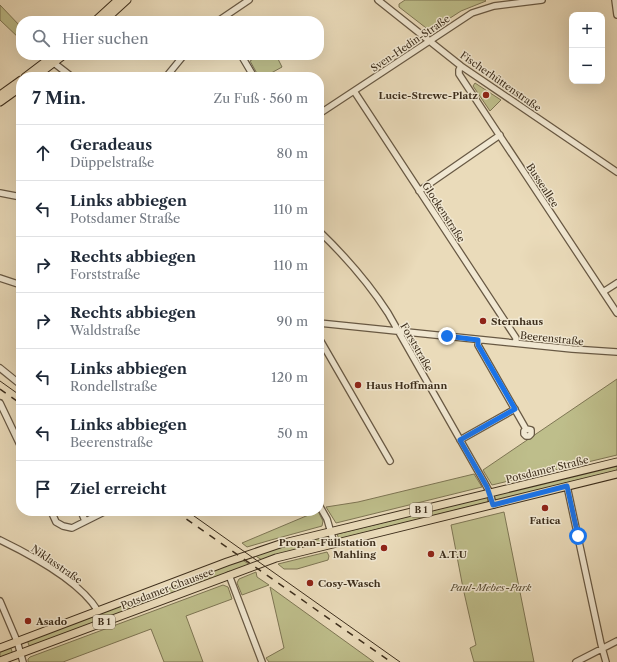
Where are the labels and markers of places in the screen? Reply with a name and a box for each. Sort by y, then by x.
place label: Lucie-Strewe-Platz [379,89,478,102]
marker: Lucie-Strewe-Platz [481,90,491,100]
place label: Sternhaus [491,315,543,328]
marker: Sternhaus [478,316,488,326]
place label: Haus Hoffmann [366,379,447,392]
marker: Haus Hoffmann [353,380,363,390]
marker: Fatica [540,503,550,513]
place label: Fatica [529,514,561,527]
place label: Propan-Füllstation Mahling [279,536,376,561]
marker: Propan-Füllstation Mahling [379,543,389,553]
place label: A.T.U [438,548,467,561]
marker: A.T.U [426,549,436,559]
place label: Cosy-Wasch [318,577,381,590]
marker: Cosy-Wasch [305,578,315,588]
place label: Asado [35,615,67,628]
marker: Asado [23,616,33,626]

